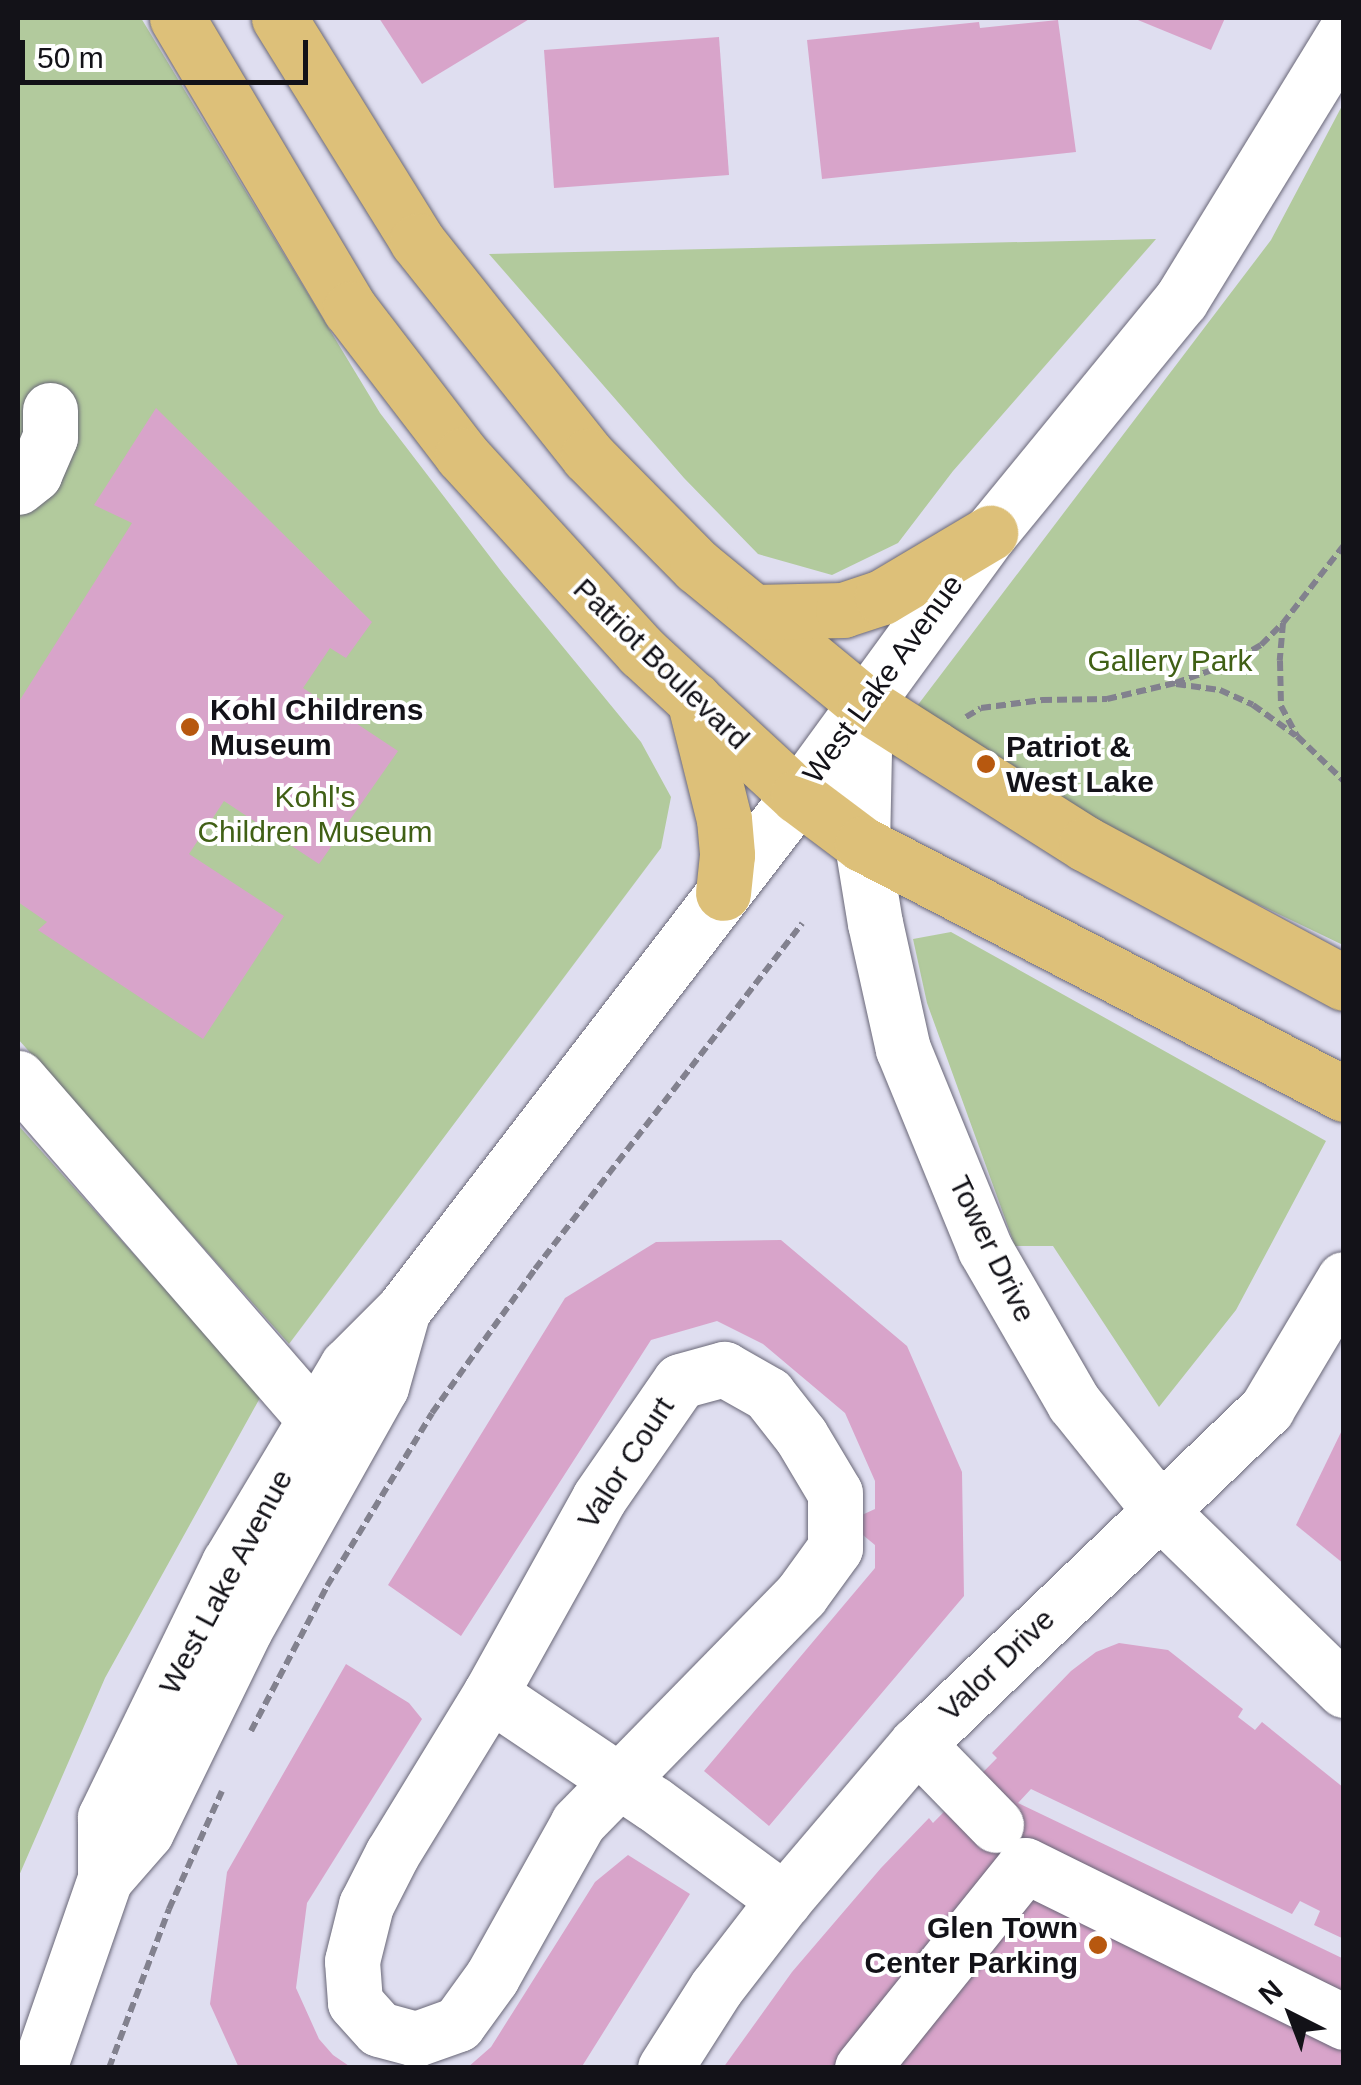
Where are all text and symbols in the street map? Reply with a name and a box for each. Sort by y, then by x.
scale bar [25,20,312,82]
text: 50 m [37,41,104,74]
street label: West Lake Avenue [795,567,971,791]
street label: Patriot Boulevard [566,571,756,757]
park label: Gallery Park [1087,643,1253,679]
place label: Kohl Childrens Museum [210,692,423,762]
marker: Kohl Childrens Museum [179,716,201,738]
place label: Patriot & West Lake [1006,729,1154,800]
marker: Patriot & West Lake [975,753,997,775]
park label: Kohl's Children Museum [197,779,433,850]
street label: Tower Drive [941,1170,1043,1328]
street label: Valor Court [570,1391,682,1535]
street label: West Lake Avenue [151,1463,301,1701]
street label: Valor Drive [932,1601,1062,1729]
place label: Glen Town Center Parking [865,1910,1078,1980]
marker: Glen Town Center Parking [1087,1934,1109,1956]
north arrow [1241,1965,1341,2065]
text: N [1253,1974,1288,2011]

